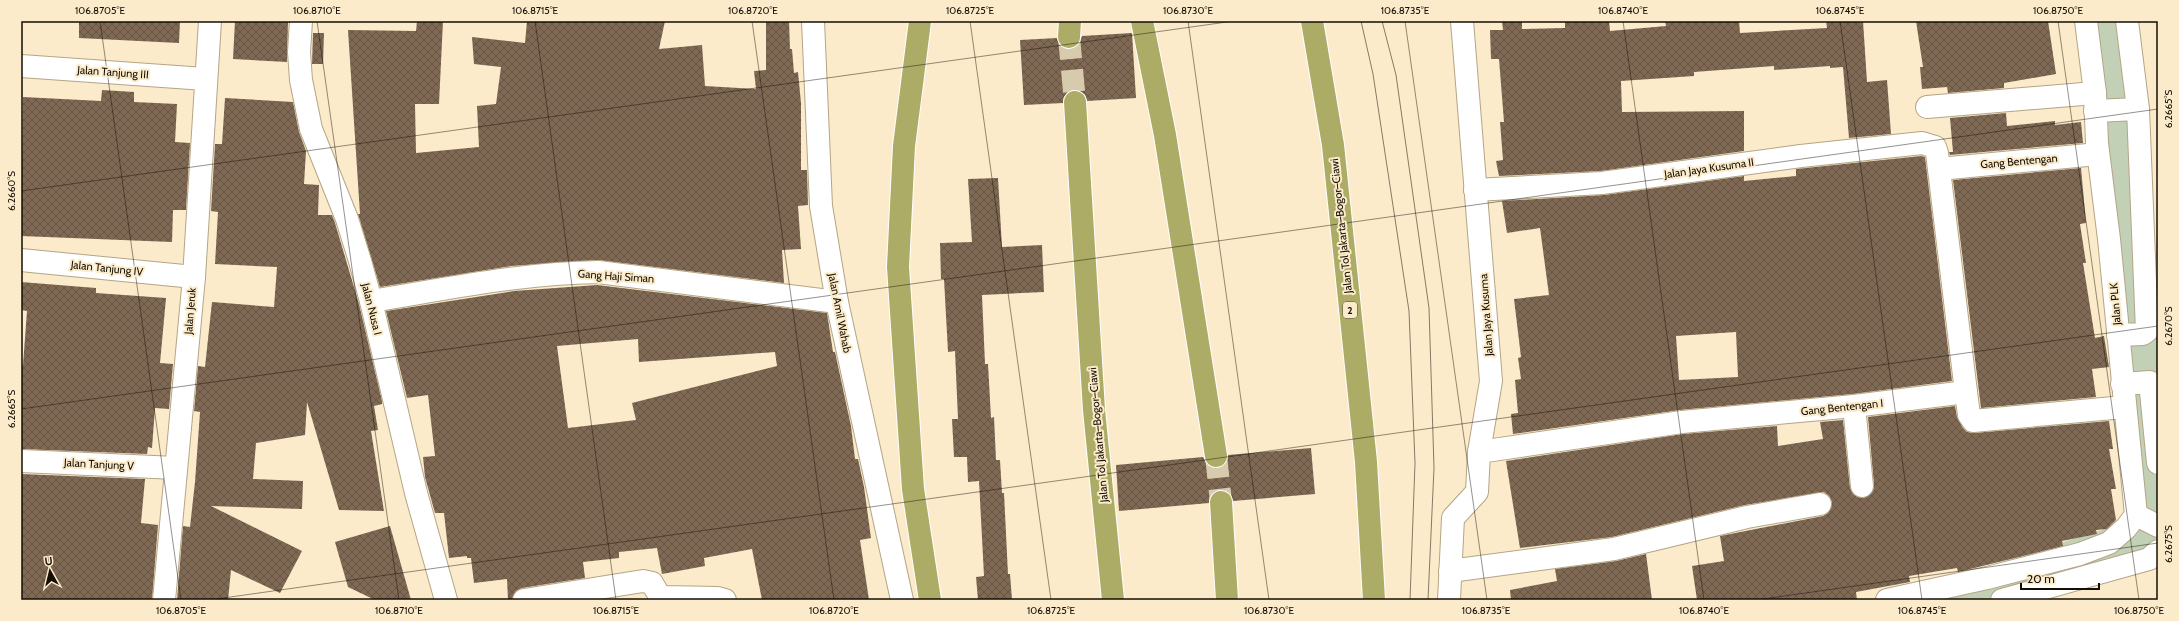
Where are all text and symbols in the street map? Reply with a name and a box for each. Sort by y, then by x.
text: 106.8705°E [75,4,125,17]
text: 106.8710°E [293,4,341,17]
text: 106.8715°E [512,4,559,17]
text: 106.8720°E [728,4,778,17]
text: 106.8725°E [946,4,995,17]
text: 106.8730°E [1163,4,1213,17]
text: 106.8735°E [1381,4,1430,17]
text: 106.8740°E [1598,4,1648,17]
text: 106.8745°E [1816,4,1865,17]
text: 106.8750°E [2033,4,2083,17]
street label: Jalan Tanjung III [76,62,149,81]
text: 6.2665°S [2162,90,2175,128]
street label: Gang Bentengan [1980,151,2058,171]
street label: Jalan Jaya Kusuma II [1662,155,1755,181]
street label: Jalan Tol Jakarta–Bogor–Ciawi [1327,158,1355,295]
text: 6.2660°S [5,171,18,211]
street label: Jalan Tanjung IV [69,257,144,279]
street label: Gang Haji Siman [577,266,655,286]
street label: Jalan Amil Wahab [825,271,855,354]
street label: Jalan Jaya Kusuma [1476,273,1496,358]
street label: Jalan Nusa I [359,281,385,336]
street label: Jalan PLK [2106,281,2124,327]
street label: Jalan Jeruk [181,287,199,336]
road number: 2 [1343,302,1357,318]
text: 6.2670°S [2162,306,2175,346]
street label: Jalan Tol Jakarta–Bogor–Ciawi [1085,367,1111,504]
text: 6.2665°S [5,390,18,428]
street label: Gang Bentengan I [1800,396,1884,418]
street label: Jalan Tanjung V [63,455,135,473]
text: 6.2675°S [2162,525,2175,563]
north arrow [30,551,70,591]
text: U [44,554,54,569]
scale bar [2021,565,2099,591]
text: 20 m [2027,571,2055,586]
text: 106.8705°E [156,604,206,617]
text: 106.8710°E [375,604,423,617]
text: 106.8715°E [593,604,640,617]
text: 106.8720°E [809,604,859,617]
text: 106.8725°E [1027,604,1076,617]
text: 106.8730°E [1244,604,1294,617]
text: 106.8735°E [1462,604,1511,617]
text: 106.8740°E [1679,604,1729,617]
text: 106.8745°E [1898,604,1947,617]
text: 106.8750°E [2114,604,2164,617]

